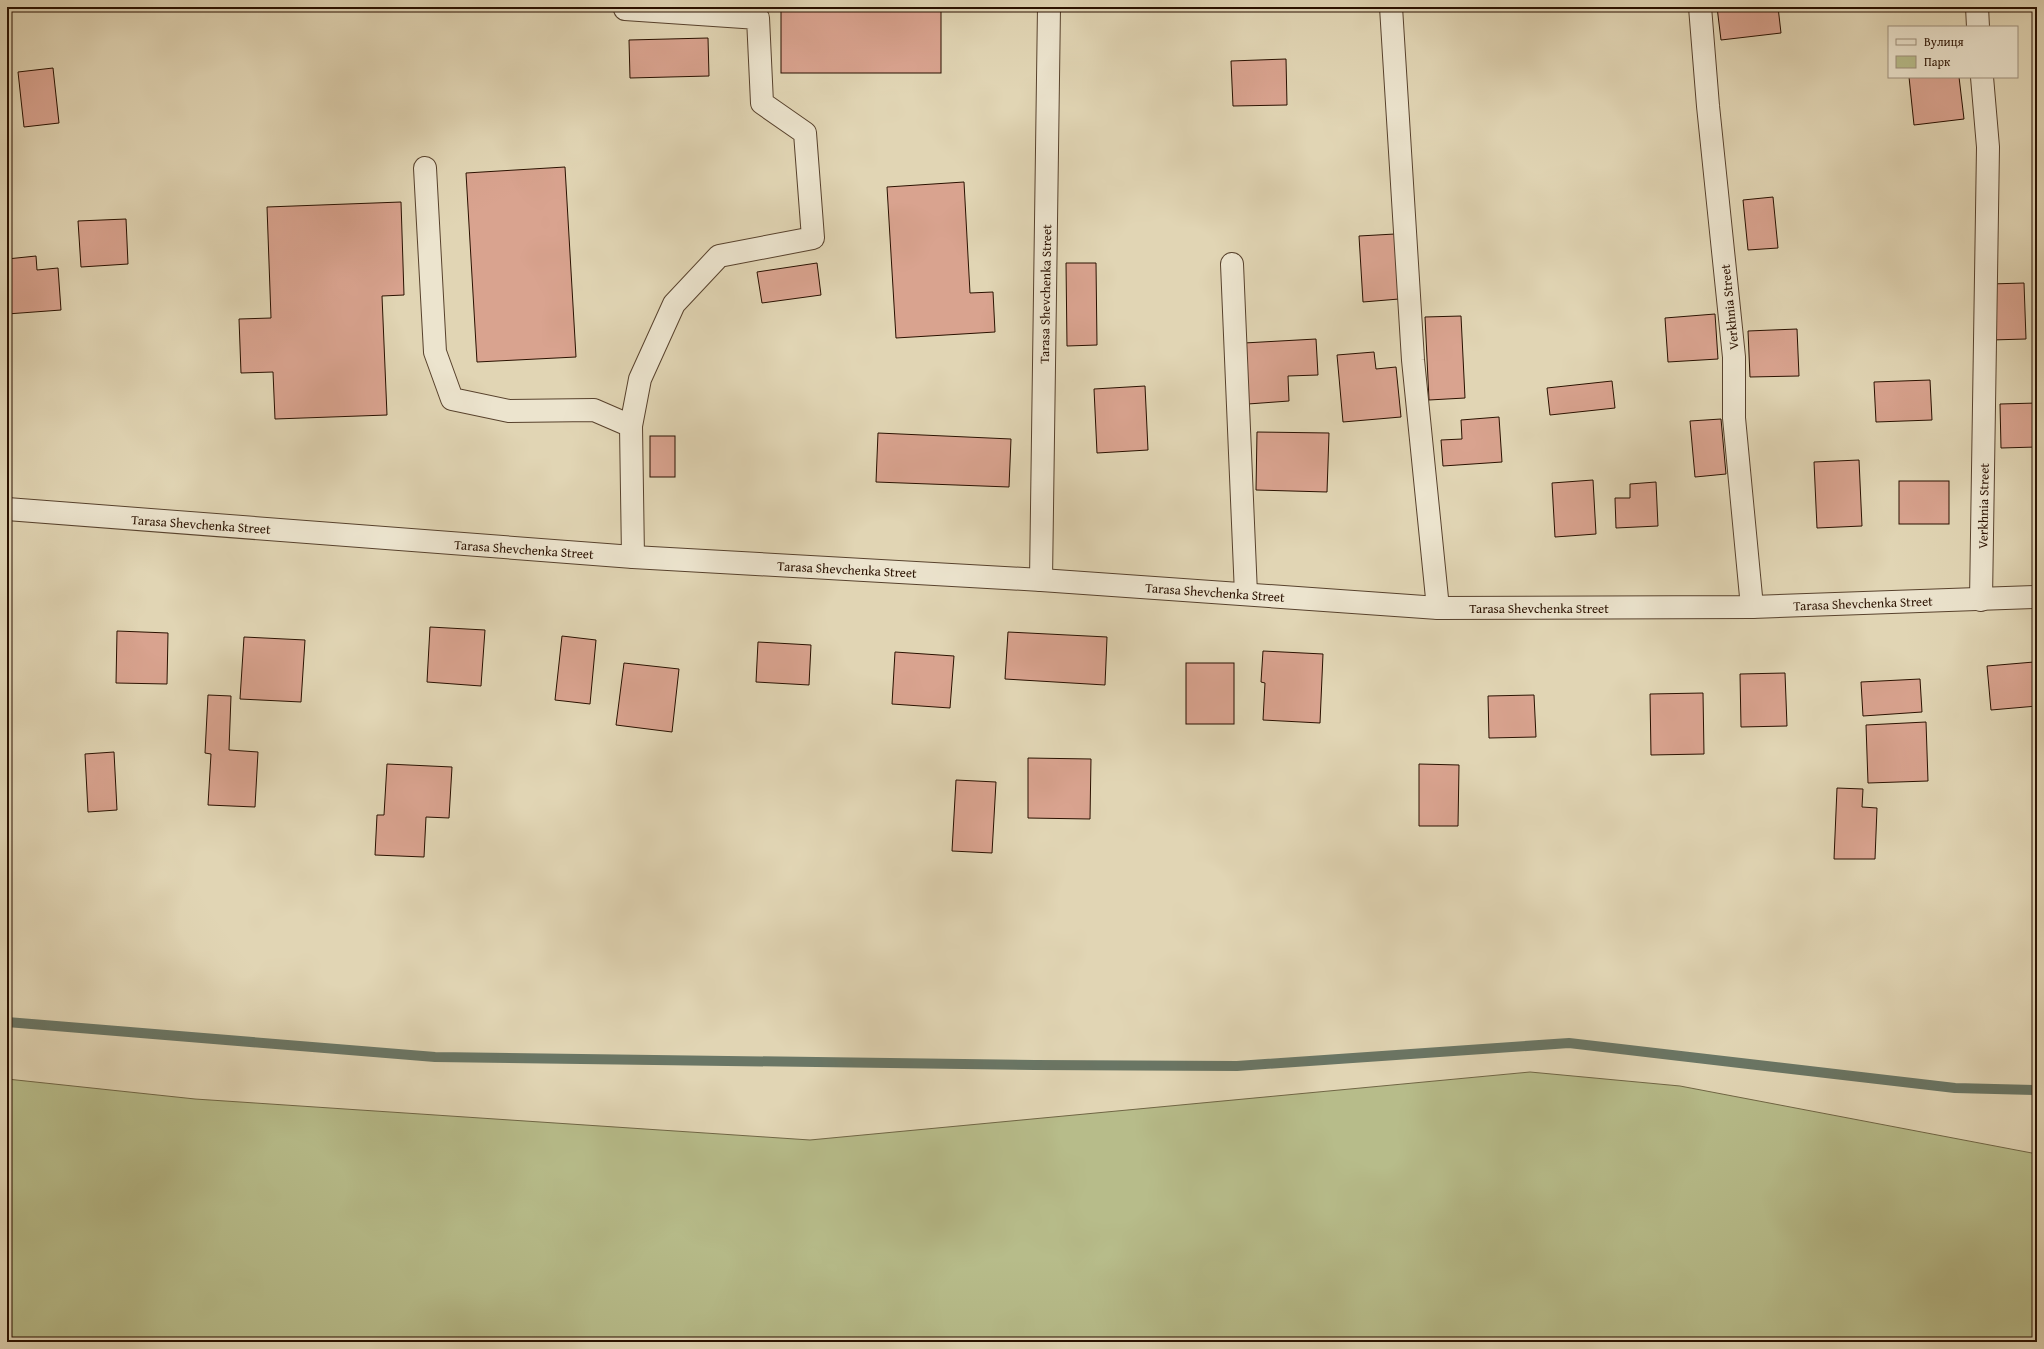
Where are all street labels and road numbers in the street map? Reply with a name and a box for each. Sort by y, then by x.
street label: Tarasa Shevchenka Street [1035,224,1056,364]
street label: Verkhnia Street [1716,263,1743,351]
street label: Verkhnia Street [1973,462,1994,549]
street label: Tarasa Shevchenka Street [131,510,272,539]
street label: Tarasa Shevchenka Street [454,535,595,564]
street label: Tarasa Shevchenka Street [777,556,918,583]
street label: Tarasa Shevchenka Street [1145,578,1286,607]
street label: Tarasa Shevchenka Street [1793,592,1933,615]
street label: Tarasa Shevchenka Street [1469,599,1609,618]

